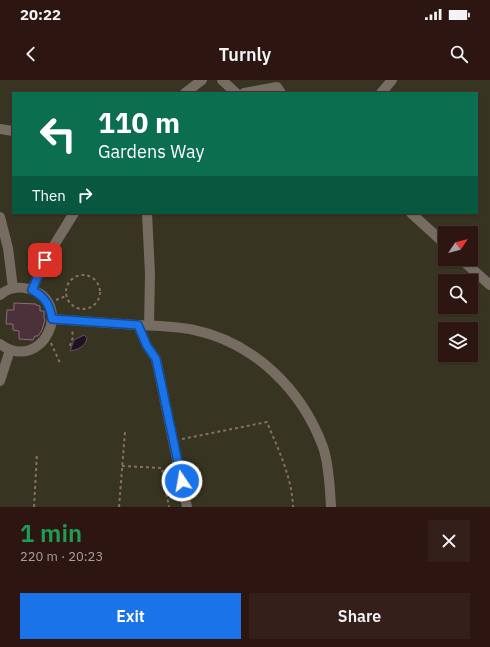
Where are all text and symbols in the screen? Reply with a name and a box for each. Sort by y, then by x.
text: 20:22 [20,5,61,24]
icon: back [20,43,42,65]
text: Turnly [219,43,271,66]
icon: search [448,43,470,65]
text: 110 m [98,104,180,141]
icon: left [32,108,84,160]
text: Gardens Way [98,140,205,163]
icon: right [74,184,96,206]
text: Then [32,186,66,205]
north arrow [438,226,478,266]
map controls [438,226,478,362]
pin [28,243,62,277]
icon: arrive [34,249,56,271]
button: search [438,274,478,314]
button: layers [438,322,478,362]
position arrow [161,460,203,502]
text: 1 min [20,517,82,549]
button: close [428,520,470,562]
text: 220 m · 20:23 [20,548,103,565]
button: Exit [20,593,241,639]
button: Share [249,593,470,639]

